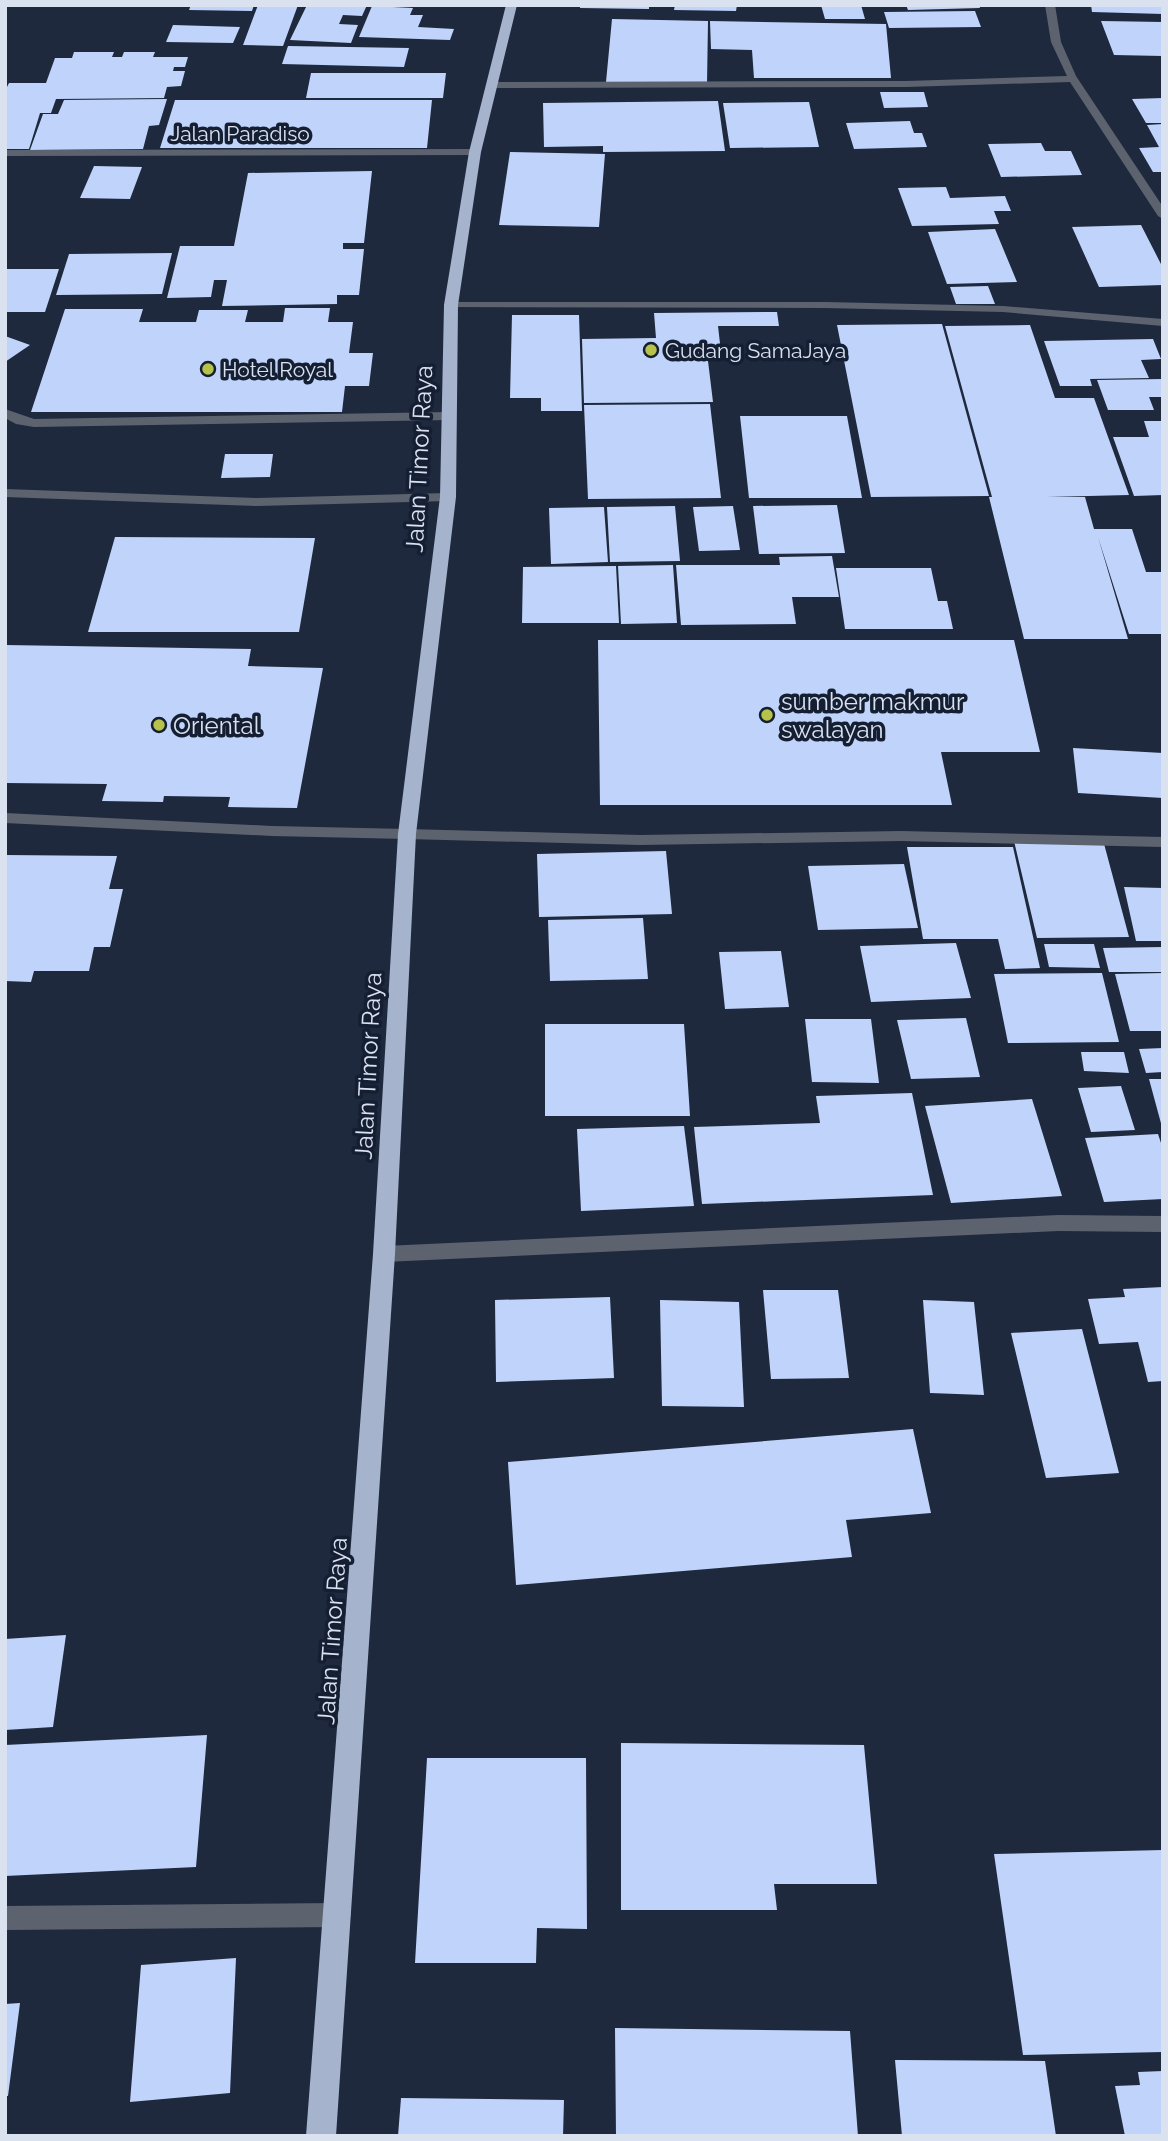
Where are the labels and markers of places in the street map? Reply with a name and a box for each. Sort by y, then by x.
place label: Gudang SamaJaya [665,338,846,363]
marker: Gudang SamaJaya [643,342,659,358]
place label: Hotel Royal [222,357,333,382]
marker: Hotel Royal [200,361,216,377]
place label: sumber makmur swalayan [781,687,965,744]
marker: sumber makmur swalayan [759,707,775,723]
place label: Oriental [173,711,261,740]
marker: Oriental [151,717,167,733]

